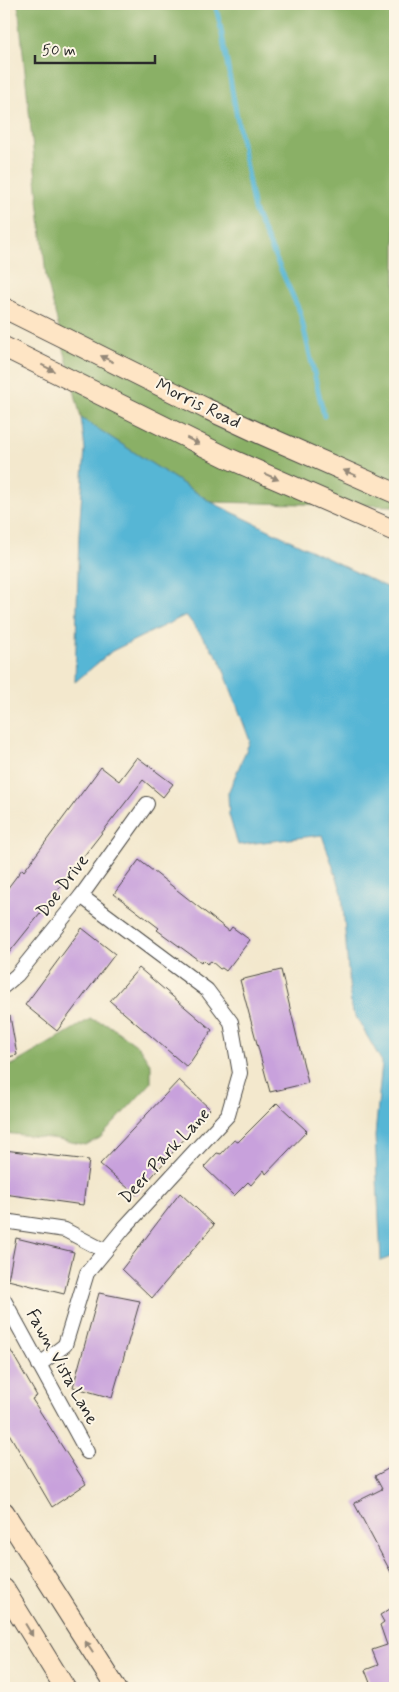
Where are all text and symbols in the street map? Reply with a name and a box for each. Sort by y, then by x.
scale bar [35,32,155,64]
text: 50 m [42,41,76,61]
one-way arrow [100,355,114,363]
one-way arrow [40,364,55,372]
street label: Morris Road [151,373,245,435]
one-way arrow [186,437,200,445]
one-way arrow [343,469,357,477]
one-way arrow [265,474,279,482]
street label: Doe Drive [31,849,95,923]
street label: Deer Park Lane [114,1103,216,1209]
street label: Fawn Vista Lane [20,1305,104,1429]
one-way arrow [25,1624,34,1637]
one-way arrow [85,1641,94,1654]

